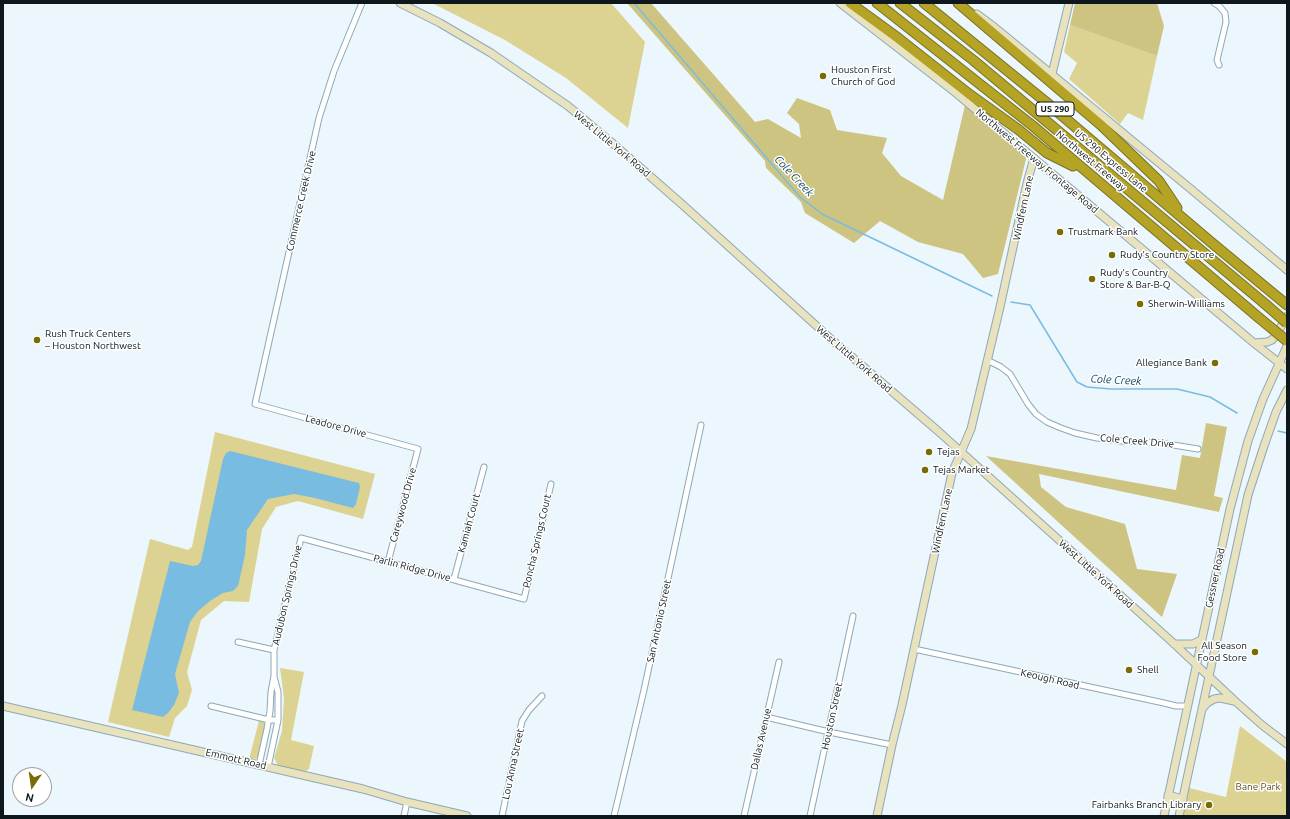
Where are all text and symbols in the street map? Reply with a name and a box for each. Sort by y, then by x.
place label: Houston First Church of God [831,64,895,88]
marker: Houston First Church of God [818,71,828,81]
road number: US 290 [1036,102,1074,116]
street label: Northwest Freeway Frontage Road [973,106,1101,216]
street label: West Little York Road [571,108,653,180]
street label: US 290 Express Lane [1072,127,1150,195]
street label: Northwest Freeway [1053,128,1129,194]
street label: Commerce Creek Drive [284,150,318,252]
water label: Cole Creek [772,153,816,199]
street label: Windfern Lane [1010,174,1036,242]
place label: Trustmark Bank [1068,226,1138,238]
marker: Trustmark Bank [1055,227,1065,237]
place label: Rudy's Country Store [1120,249,1214,261]
marker: Rudy's Country Store [1107,250,1117,260]
place label: Rudy's Country Store & Bar-B-Q [1100,267,1170,290]
marker: Rudy's Country Store & Bar-B-Q [1087,274,1097,284]
place label: Sherwin-Williams [1148,298,1225,310]
marker: Sherwin-Williams [1135,299,1145,309]
street label: West Little York Road [814,323,894,395]
place label: Rush Truck Centers – Houston Northwest [45,328,141,352]
marker: Rush Truck Centers – Houston Northwest [32,335,42,345]
place label: Allegiance Bank [1136,357,1207,369]
marker: Allegiance Bank [1210,358,1220,368]
water label: Cole Creek [1090,372,1142,388]
street label: Leadore Drive [304,412,368,440]
street label: Cole Creek Drive [1099,432,1175,450]
place label: Tejas [937,446,960,458]
marker: Tejas [924,447,934,457]
place label: Tejas Market [933,464,990,476]
marker: Tejas Market [920,465,930,475]
street label: Careywood Drive [387,466,419,544]
street label: Windfern Lane [929,487,955,555]
street label: Kamiah Court [455,492,483,554]
street label: Poncha Springs Court [520,493,554,589]
street label: West Little York Road [1056,537,1136,611]
street label: Audubon Springs Drive [270,544,304,646]
street label: Gessner Road [1203,547,1227,609]
street label: Parlin Ridge Drive [372,552,452,584]
street label: San Antonio Street [644,578,674,664]
place label: All Season Food Store [1198,640,1247,664]
marker: All Season Food Store [1250,647,1260,657]
place label: Shell [1137,664,1159,676]
marker: Shell [1124,665,1134,675]
street label: Keough Road [1019,666,1081,692]
street label: Houston Street [819,681,845,751]
street label: Dallas Avenue [748,707,774,771]
street label: Lou Anna Street [500,727,526,801]
street label: Emmott Road [204,746,268,772]
north arrow [12,767,52,807]
park label: Bane Park [1236,781,1280,793]
text: N [24,791,35,804]
place label: Fairbanks Branch Library [1092,799,1201,811]
marker: Fairbanks Branch Library [1204,800,1214,810]

